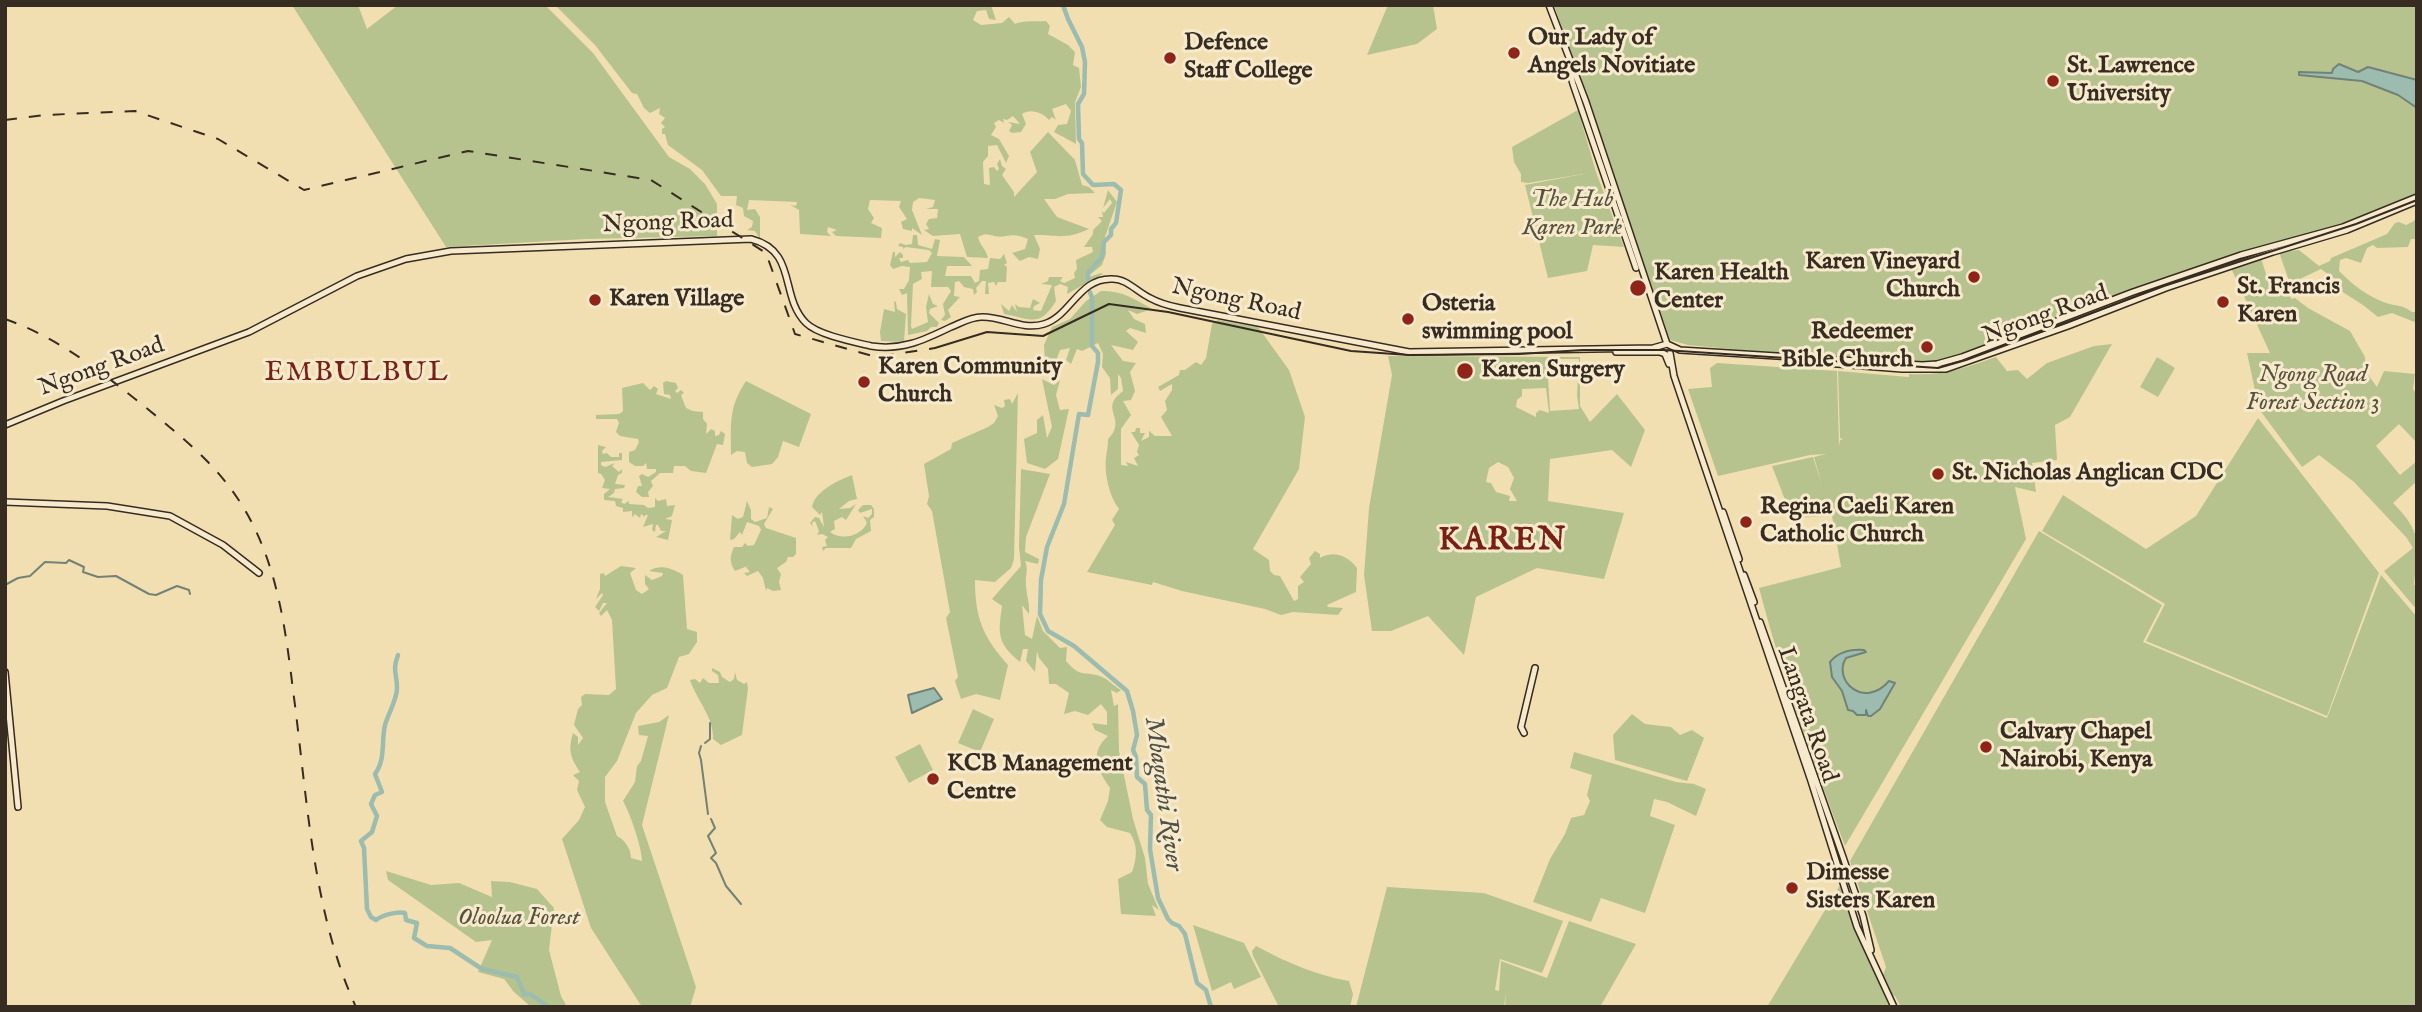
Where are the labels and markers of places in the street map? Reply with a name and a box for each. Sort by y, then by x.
place label: Our Lady of Angels Novitiate [1528,25,1695,81]
place label: Defence Staff College [1184,30,1313,86]
marker: Our Lady of Angels Novitiate [1506,45,1522,61]
marker: Defence Staff College [1162,50,1178,66]
place label: St. Lawrence University [2067,53,2195,109]
marker: St. Lawrence University [2045,73,2061,89]
place label: Karen Vineyard Church [1805,249,1960,305]
place label: Karen Health Center [1654,260,1789,316]
marker: Karen Vineyard Church [1966,269,1982,285]
place label: St. Francis Karen [2237,274,2340,330]
marker: Karen Health Center [1628,278,1648,298]
place label: Karen Village [609,286,744,314]
place label: Osteria swimming pool [1422,291,1573,347]
marker: Karen Village [587,292,603,308]
marker: St. Francis Karen [2215,294,2231,310]
marker: Osteria swimming pool [1400,311,1416,327]
place label: Redeemer Bible Church [1781,319,1913,375]
marker: Redeemer Bible Church [1919,339,1935,355]
place label: Karen Community Church [878,354,1062,410]
place label: Karen Surgery [1481,357,1625,385]
marker: Karen Surgery [1455,361,1475,381]
marker: Karen Community Church [856,374,872,390]
place label: St. Nicholas Anglican CDC [1952,460,2223,488]
marker: St. Nicholas Anglican CDC [1930,466,1946,482]
place label: Regina Caeli Karen Catholic Church [1760,494,1954,550]
marker: Regina Caeli Karen Catholic Church [1738,514,1754,530]
place label: Calvary Chapel Nairobi, Kenya [2000,719,2152,775]
marker: Calvary Chapel Nairobi, Kenya [1978,739,1994,755]
place label: KCB Management Centre [947,751,1133,807]
marker: KCB Management Centre [925,771,941,787]
place label: Dimesse Sisters Karen [1806,860,1935,916]
marker: Dimesse Sisters Karen [1784,880,1800,896]

